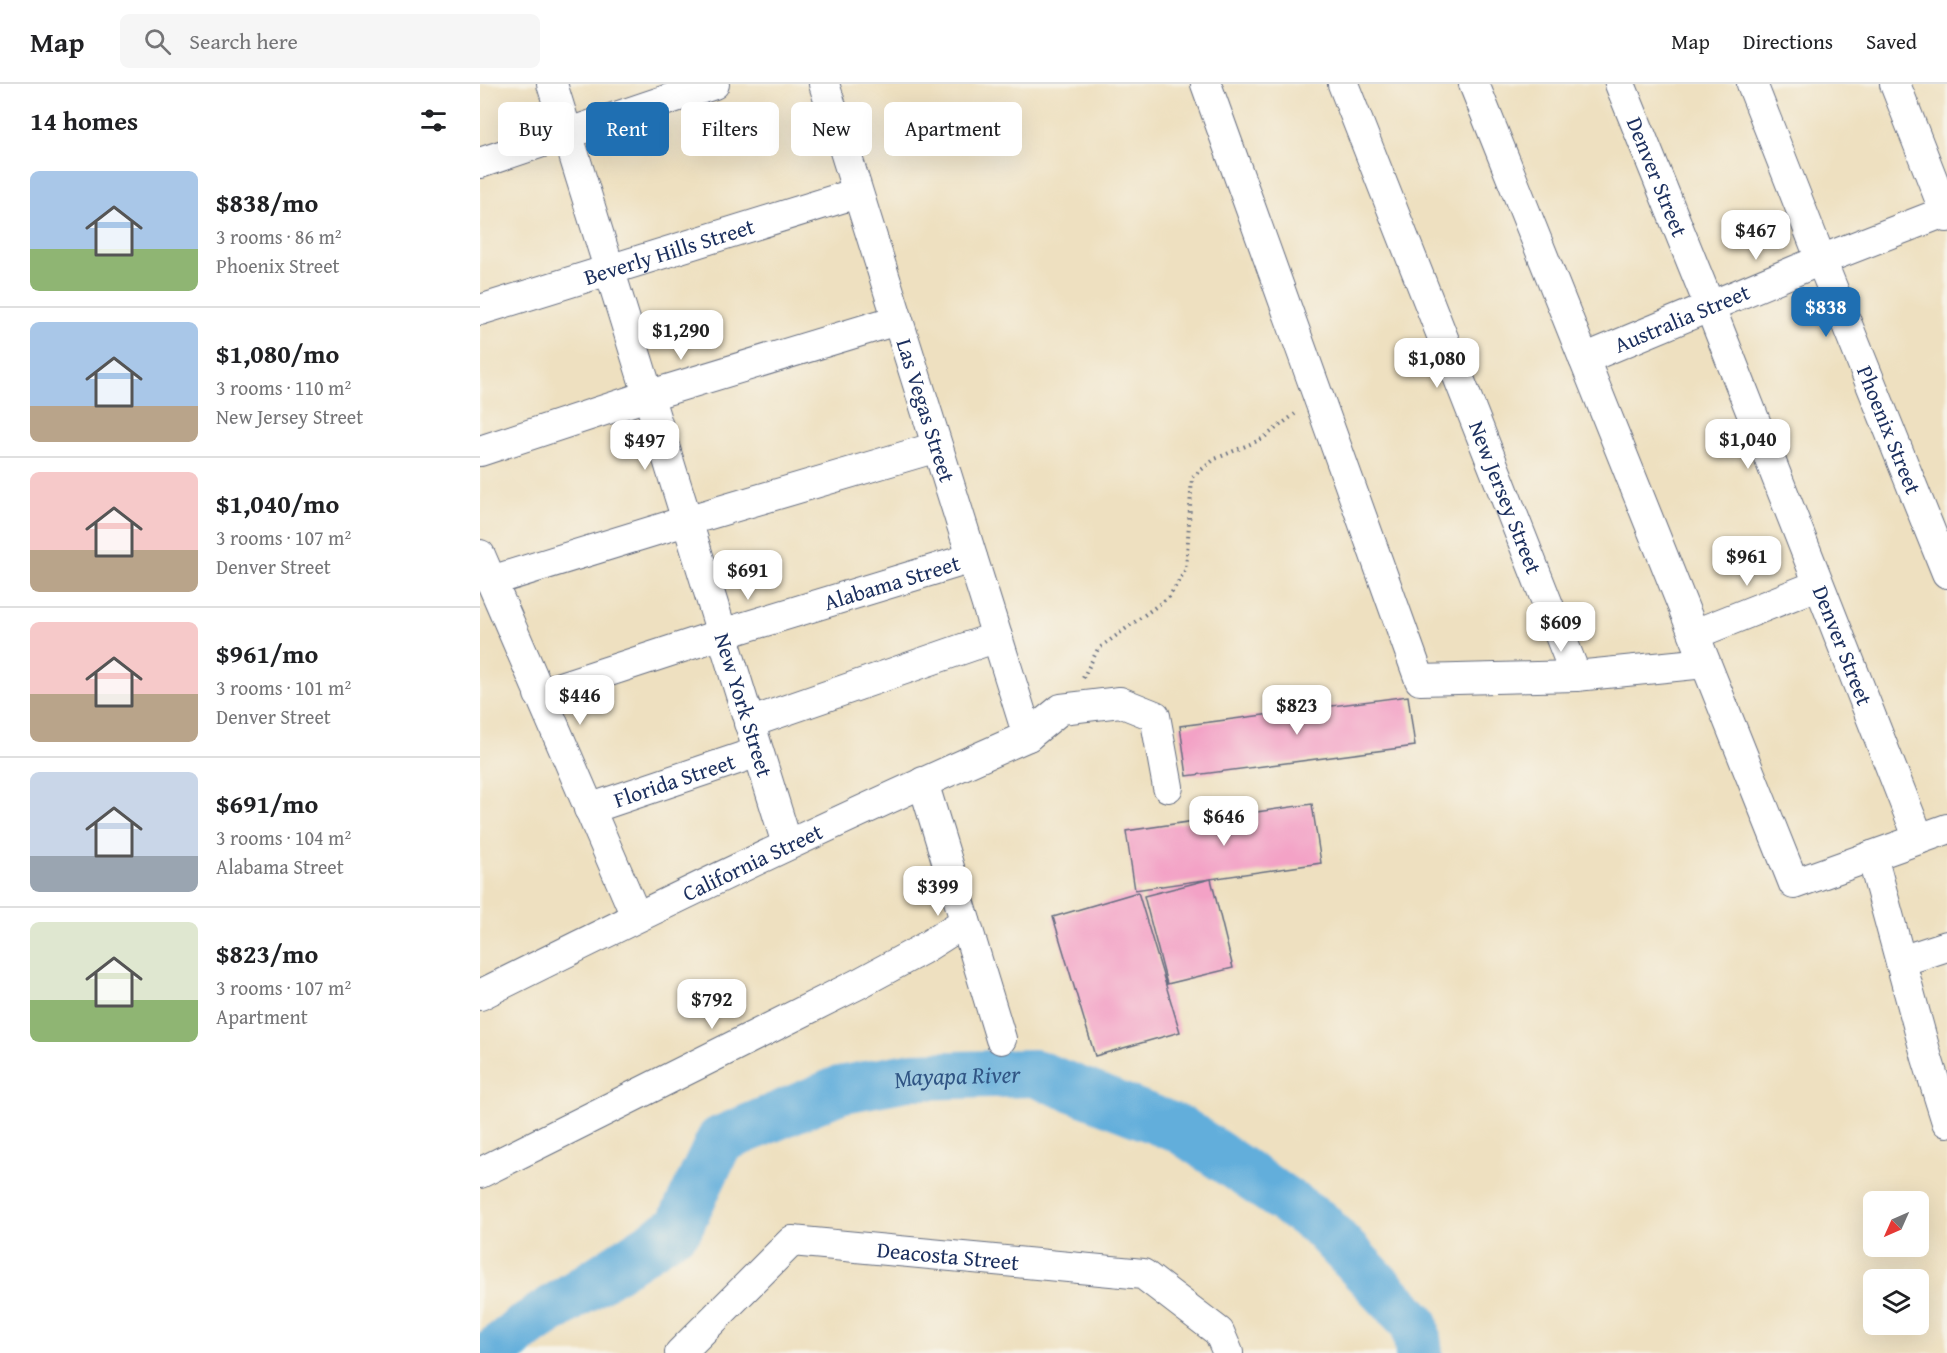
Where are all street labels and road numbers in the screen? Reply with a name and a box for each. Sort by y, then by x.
street label: Denver Street [1619,112,1696,242]
street label: Beverly Hills Street [580,210,759,293]
street label: Australia Street [1609,275,1755,361]
street label: Las Vegas Street [889,335,964,486]
street label: Phoenix Street [1849,361,1930,499]
street label: New Jersey Street [1461,416,1550,579]
street label: Alabama Street [820,547,964,618]
street label: Denver Street [1805,581,1881,710]
street label: New York Street [707,629,781,781]
street label: Florida Street [609,745,739,816]
street label: California Street [677,815,828,909]
street label: Deacosta Street [875,1233,1021,1278]

